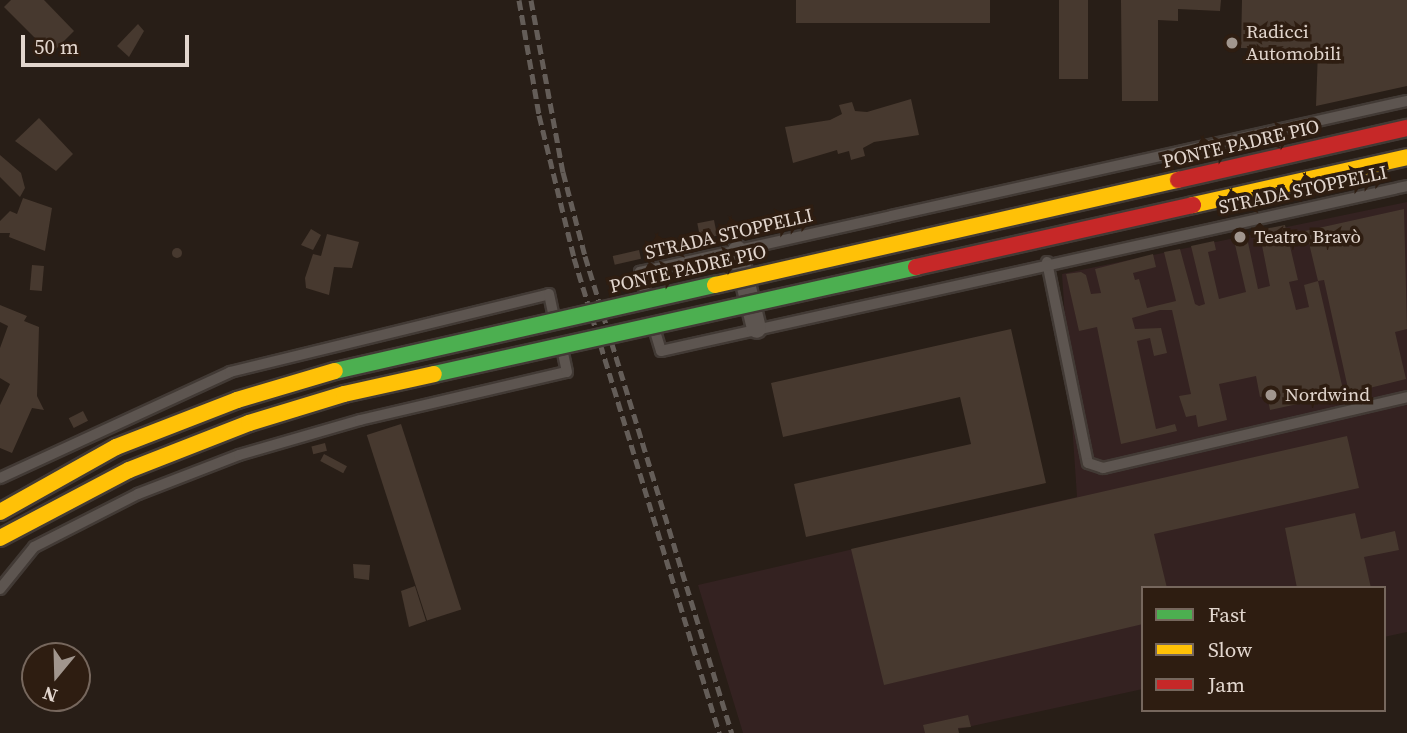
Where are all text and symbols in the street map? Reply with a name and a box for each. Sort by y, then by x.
scale bar [24,21,192,65]
place label: Radicci Automobili [1246,21,1341,65]
text: 50 m [34,32,79,61]
marker: Radicci Automobili [1224,35,1240,51]
street label: PONTE PADRE PIO [1160,115,1322,173]
street label: STRADA STOPPELLI [1217,161,1389,219]
street label: STRADA STOPPELLI [643,204,815,264]
place label: Teatro Bravò [1254,226,1361,248]
marker: Teatro Bravò [1232,229,1248,245]
street label: PONTE PADRE PIO [607,240,769,298]
place label: Nordwind [1285,384,1370,406]
marker: Nordwind [1263,387,1279,403]
legend [1141,586,1386,712]
text: Fast [1208,600,1246,629]
text: Slow [1208,635,1252,664]
north arrow [21,642,91,712]
text: Jam [1208,670,1245,699]
text: N [39,680,61,710]

